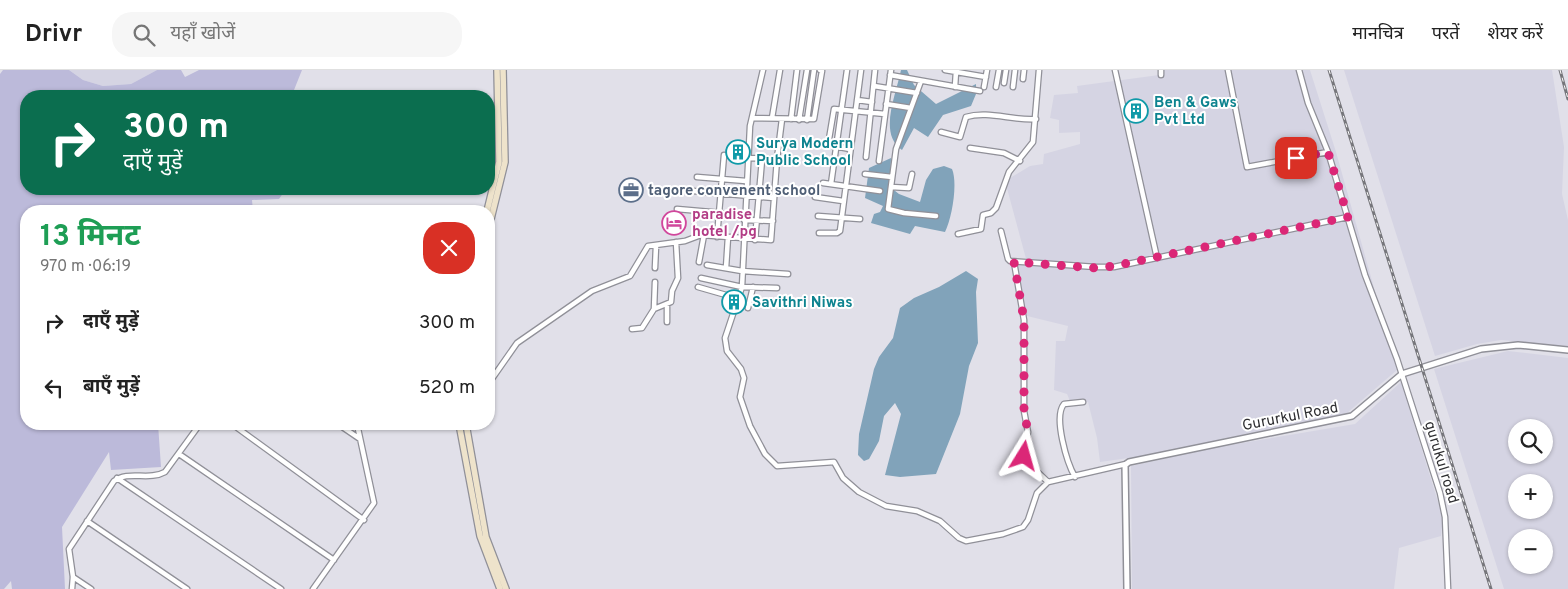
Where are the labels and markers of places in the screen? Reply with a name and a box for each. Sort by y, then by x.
place label: Ben & Gaws Pvt Ltd [1154,94,1237,130]
building icon: Ben & Gaws Pvt Ltd [1123,98,1149,124]
place label: Surya Modern Public School [756,135,853,171]
pin [1275,137,1317,179]
building icon: Surya Modern Public School [725,139,751,165]
office icon: tagore convenent school [618,177,644,203]
place label: tagore convenent school [648,182,820,201]
place label: paradise hotel /pg [692,206,757,242]
hotel icon: paradise hotel /pg [661,210,687,236]
building icon: Savithri Niwas [721,289,747,315]
place label: Savithri Niwas [752,294,853,313]

